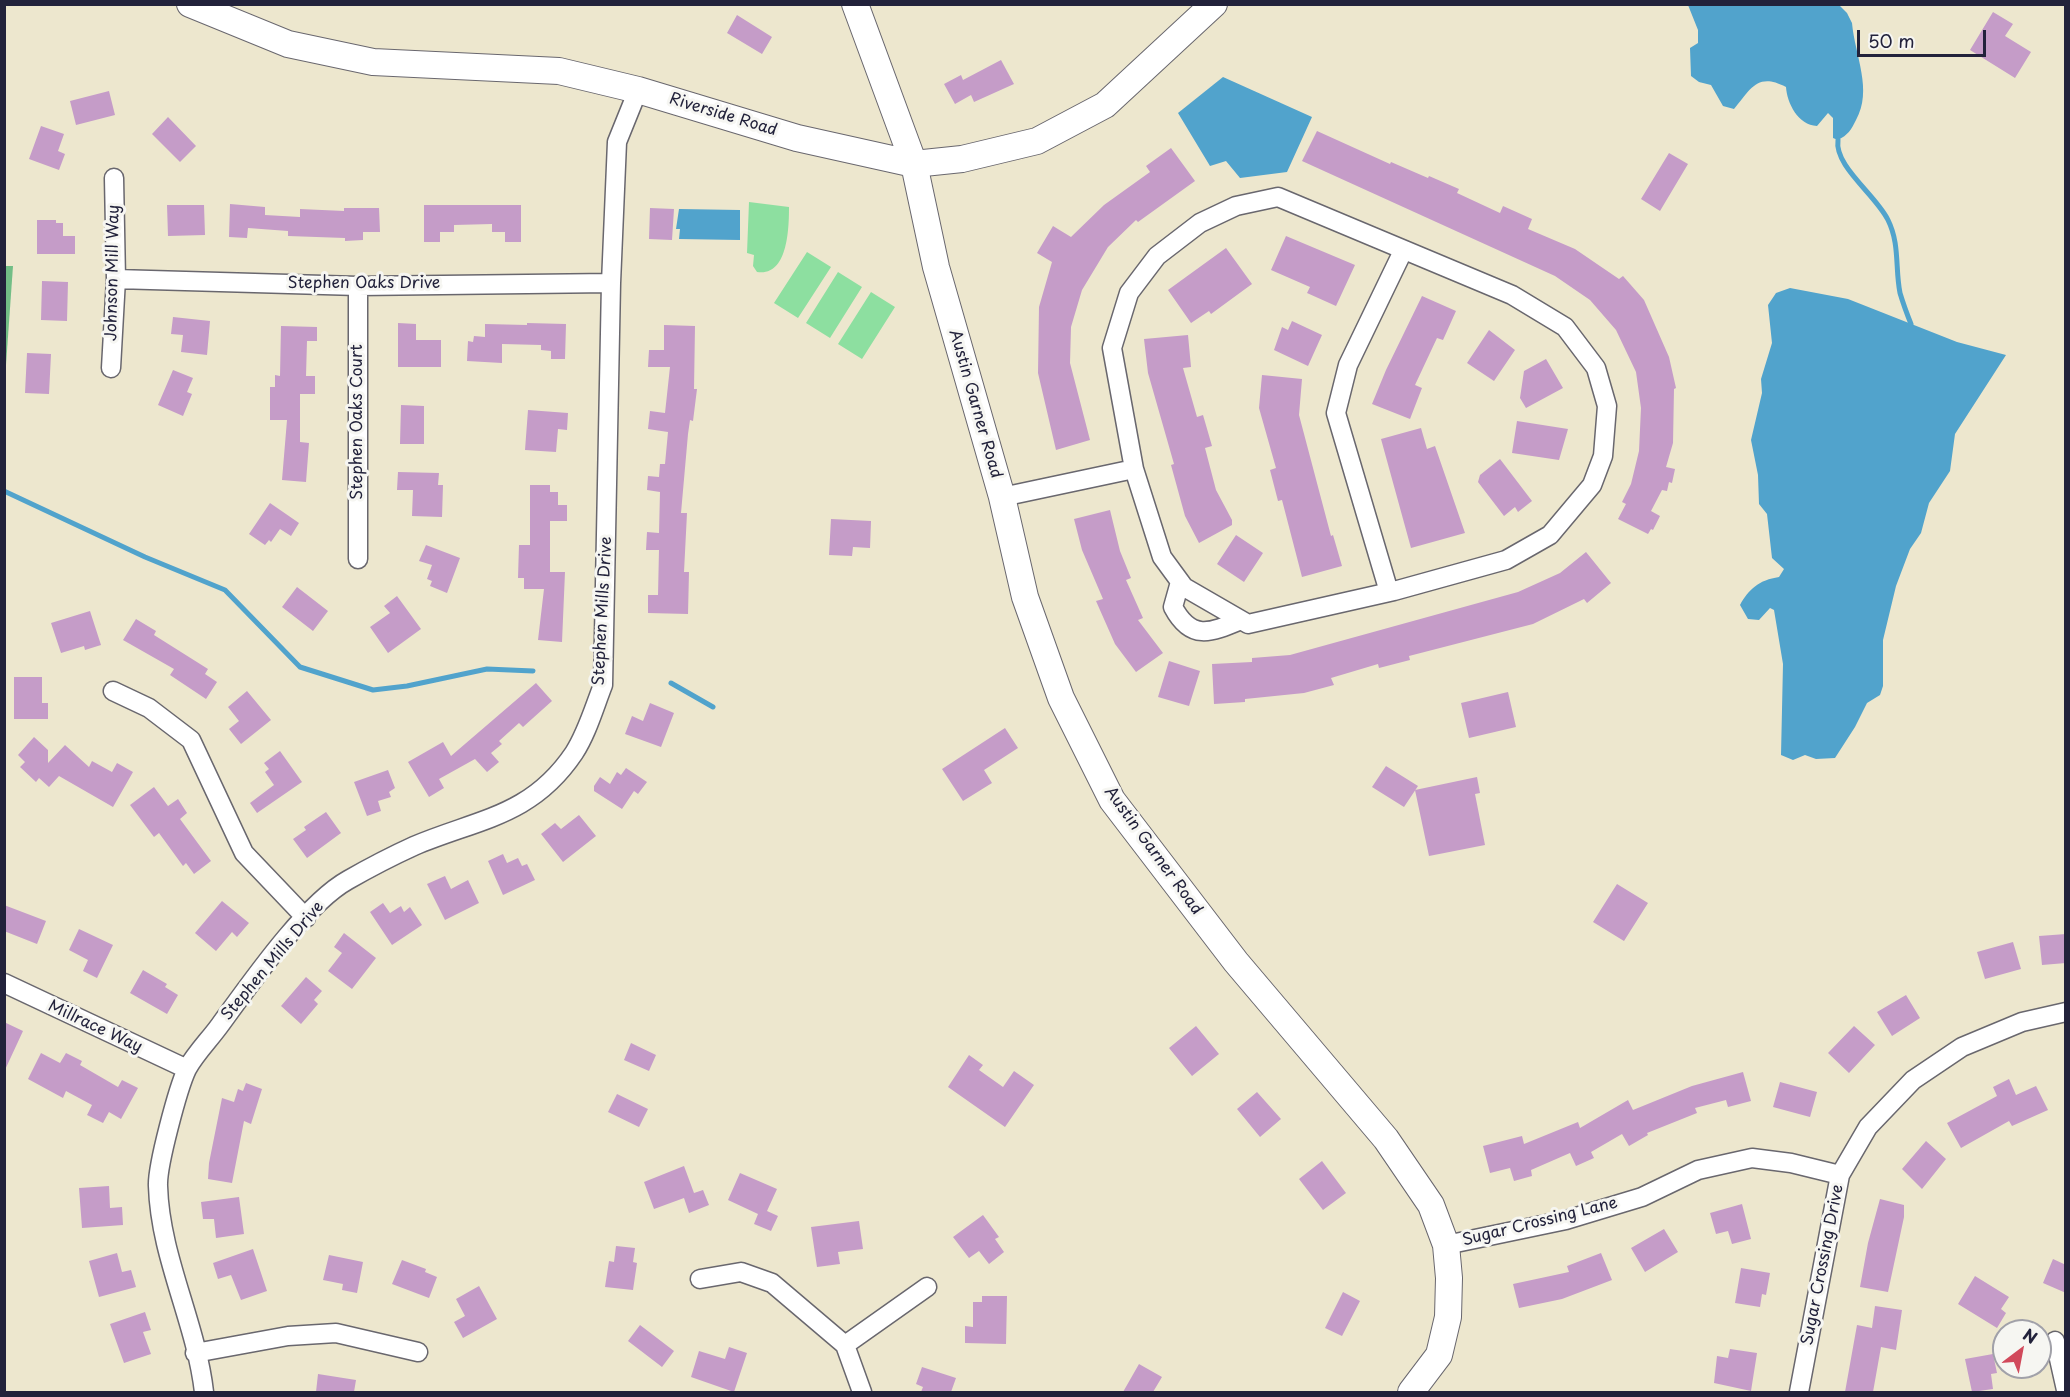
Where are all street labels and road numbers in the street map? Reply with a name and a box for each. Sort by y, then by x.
street label: Riverside Road [667,89,779,141]
street label: Johnson Mill Way [102,205,124,341]
street label: Stephen Oaks Drive [288,274,440,294]
street label: Austin Garner Road [945,327,1005,481]
street label: Stephen Oaks Court [348,344,368,500]
street label: Stephen Mills Drive [590,536,616,686]
street label: Austin Garner Road [1100,783,1206,919]
street label: Stephen Mills Drive [218,898,328,1024]
street label: Millrace Way [45,997,145,1057]
street label: Sugar Crossing Drive [1798,1183,1848,1347]
street label: Sugar Crossing Lane [1460,1193,1620,1251]

